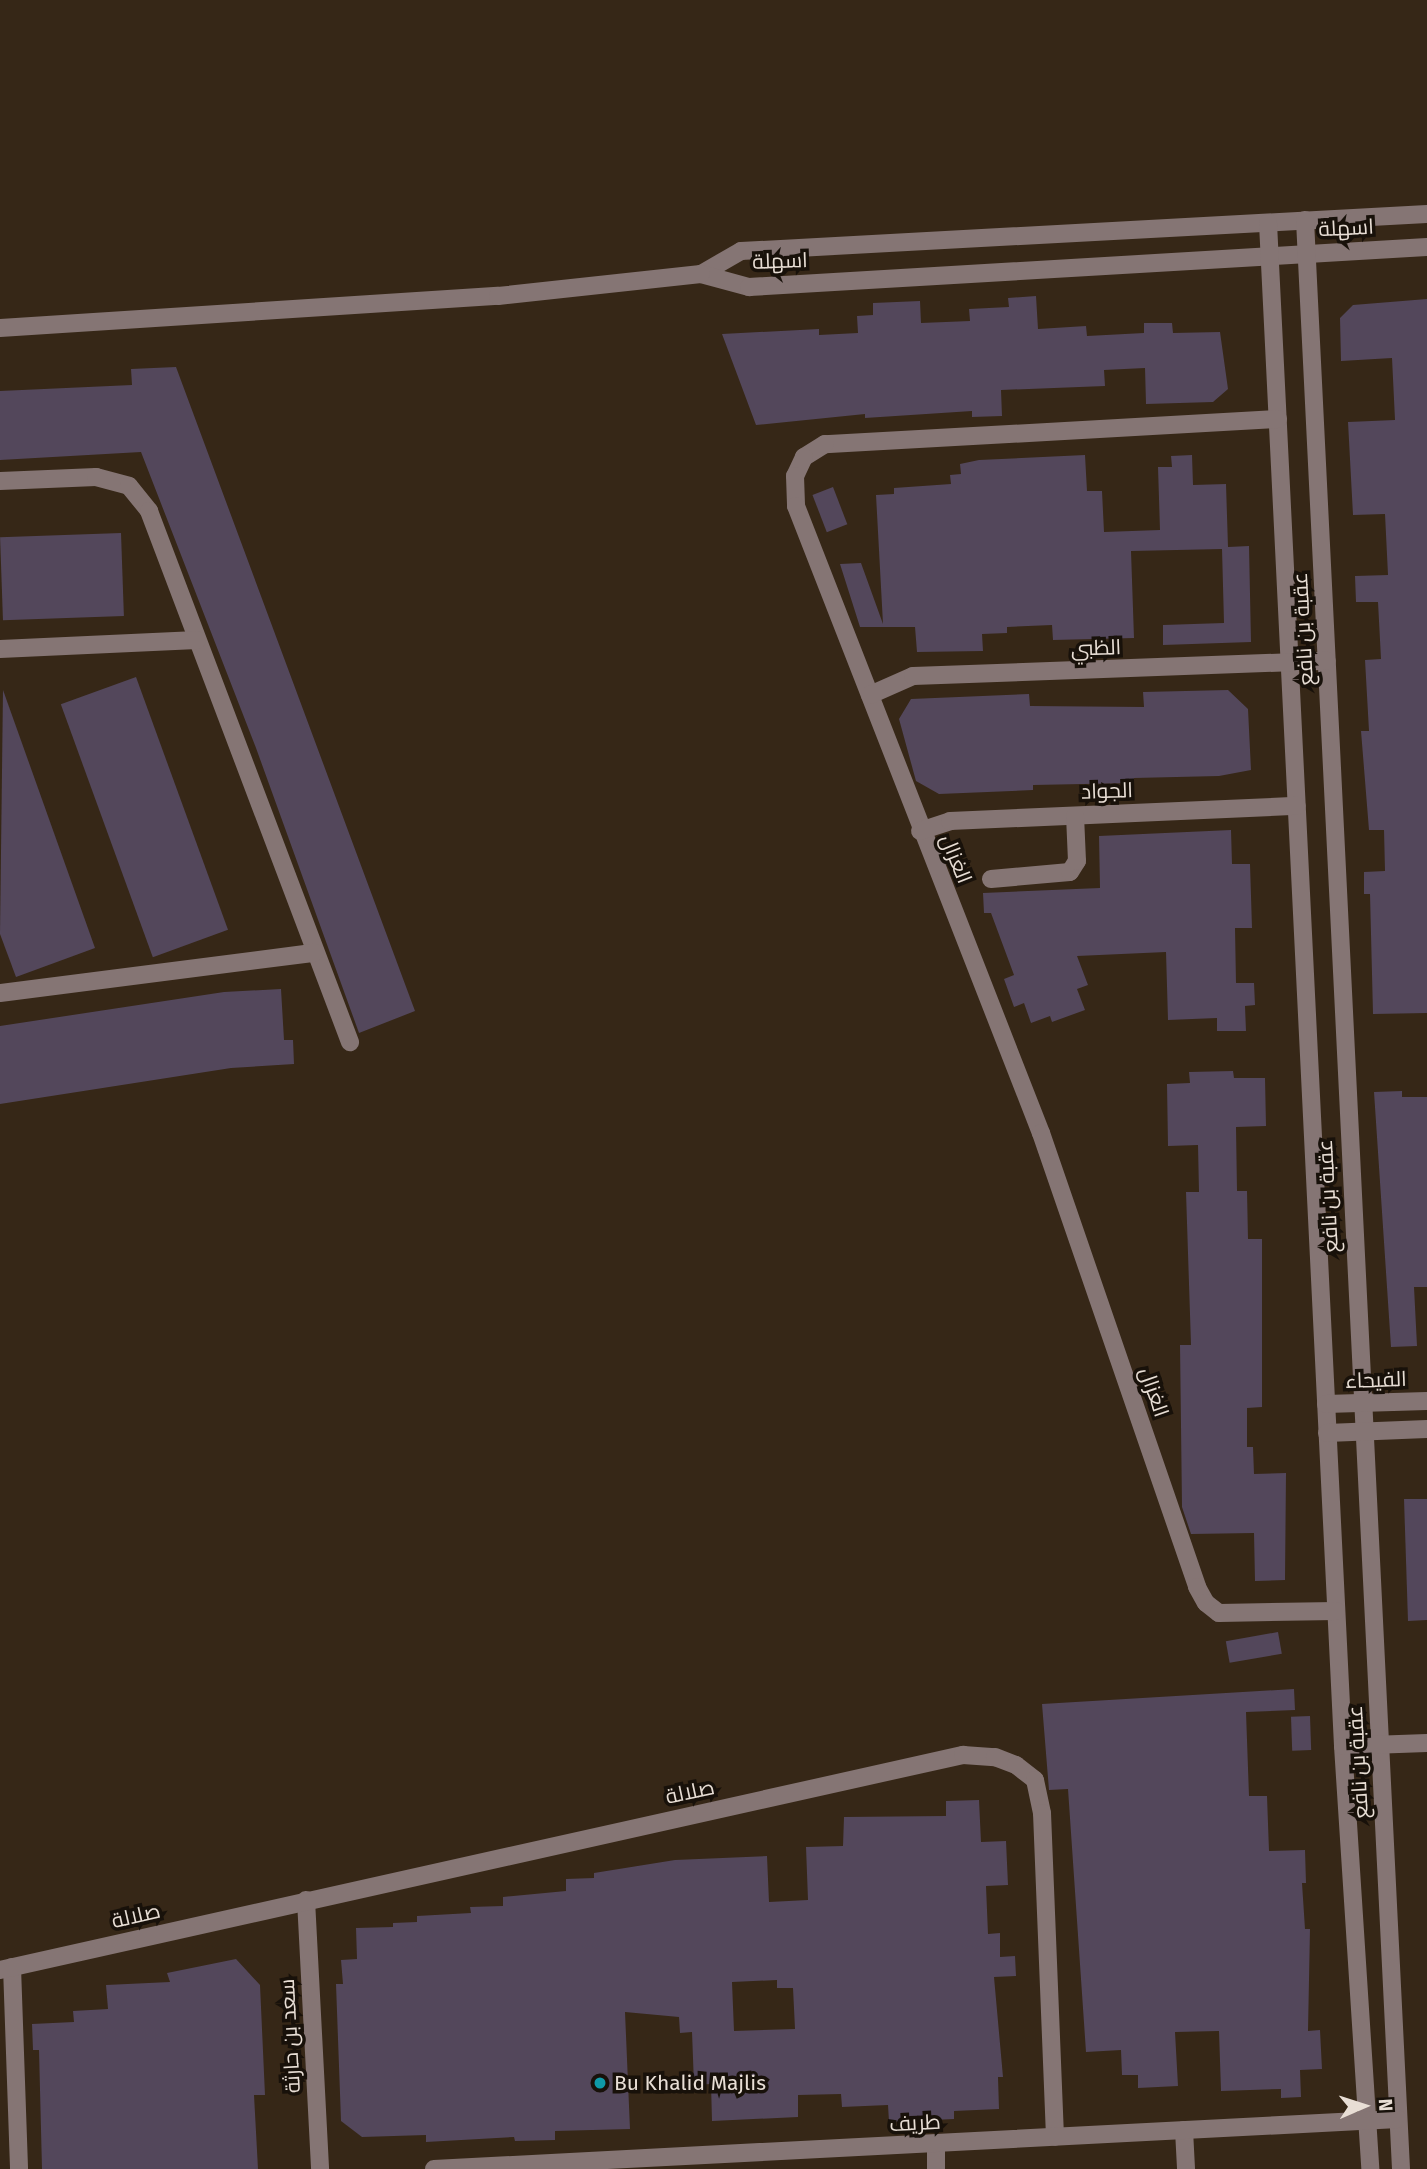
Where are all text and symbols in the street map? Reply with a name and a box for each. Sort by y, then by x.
street label: اسهلة [1318,214,1374,242]
street label: اسهلة [752,247,808,275]
street label: عقبة بن نافع [1287,572,1319,686]
street label: الظبي [1070,635,1122,661]
street label: الجواد [1081,777,1133,805]
street label: الغزال [935,831,977,887]
street label: عقبة بن نافع [1312,1139,1344,1253]
street label: الغزال [1134,1364,1174,1420]
street label: الفيحاء [1345,1366,1407,1394]
street label: عقبة بن نافع [1342,1705,1374,1819]
street label: صلالة [663,1775,717,1809]
street label: صلالة [109,1898,163,1934]
street label: سعد بن حارثة [274,1978,306,2094]
place label: Bu Khalid Majlis [614,2070,766,2096]
north arrow [1329,2071,1399,2141]
marker: Bu Khalid Majlis [592,2075,608,2091]
text: N [1374,2098,1397,2112]
street label: طريف [889,2109,941,2137]

